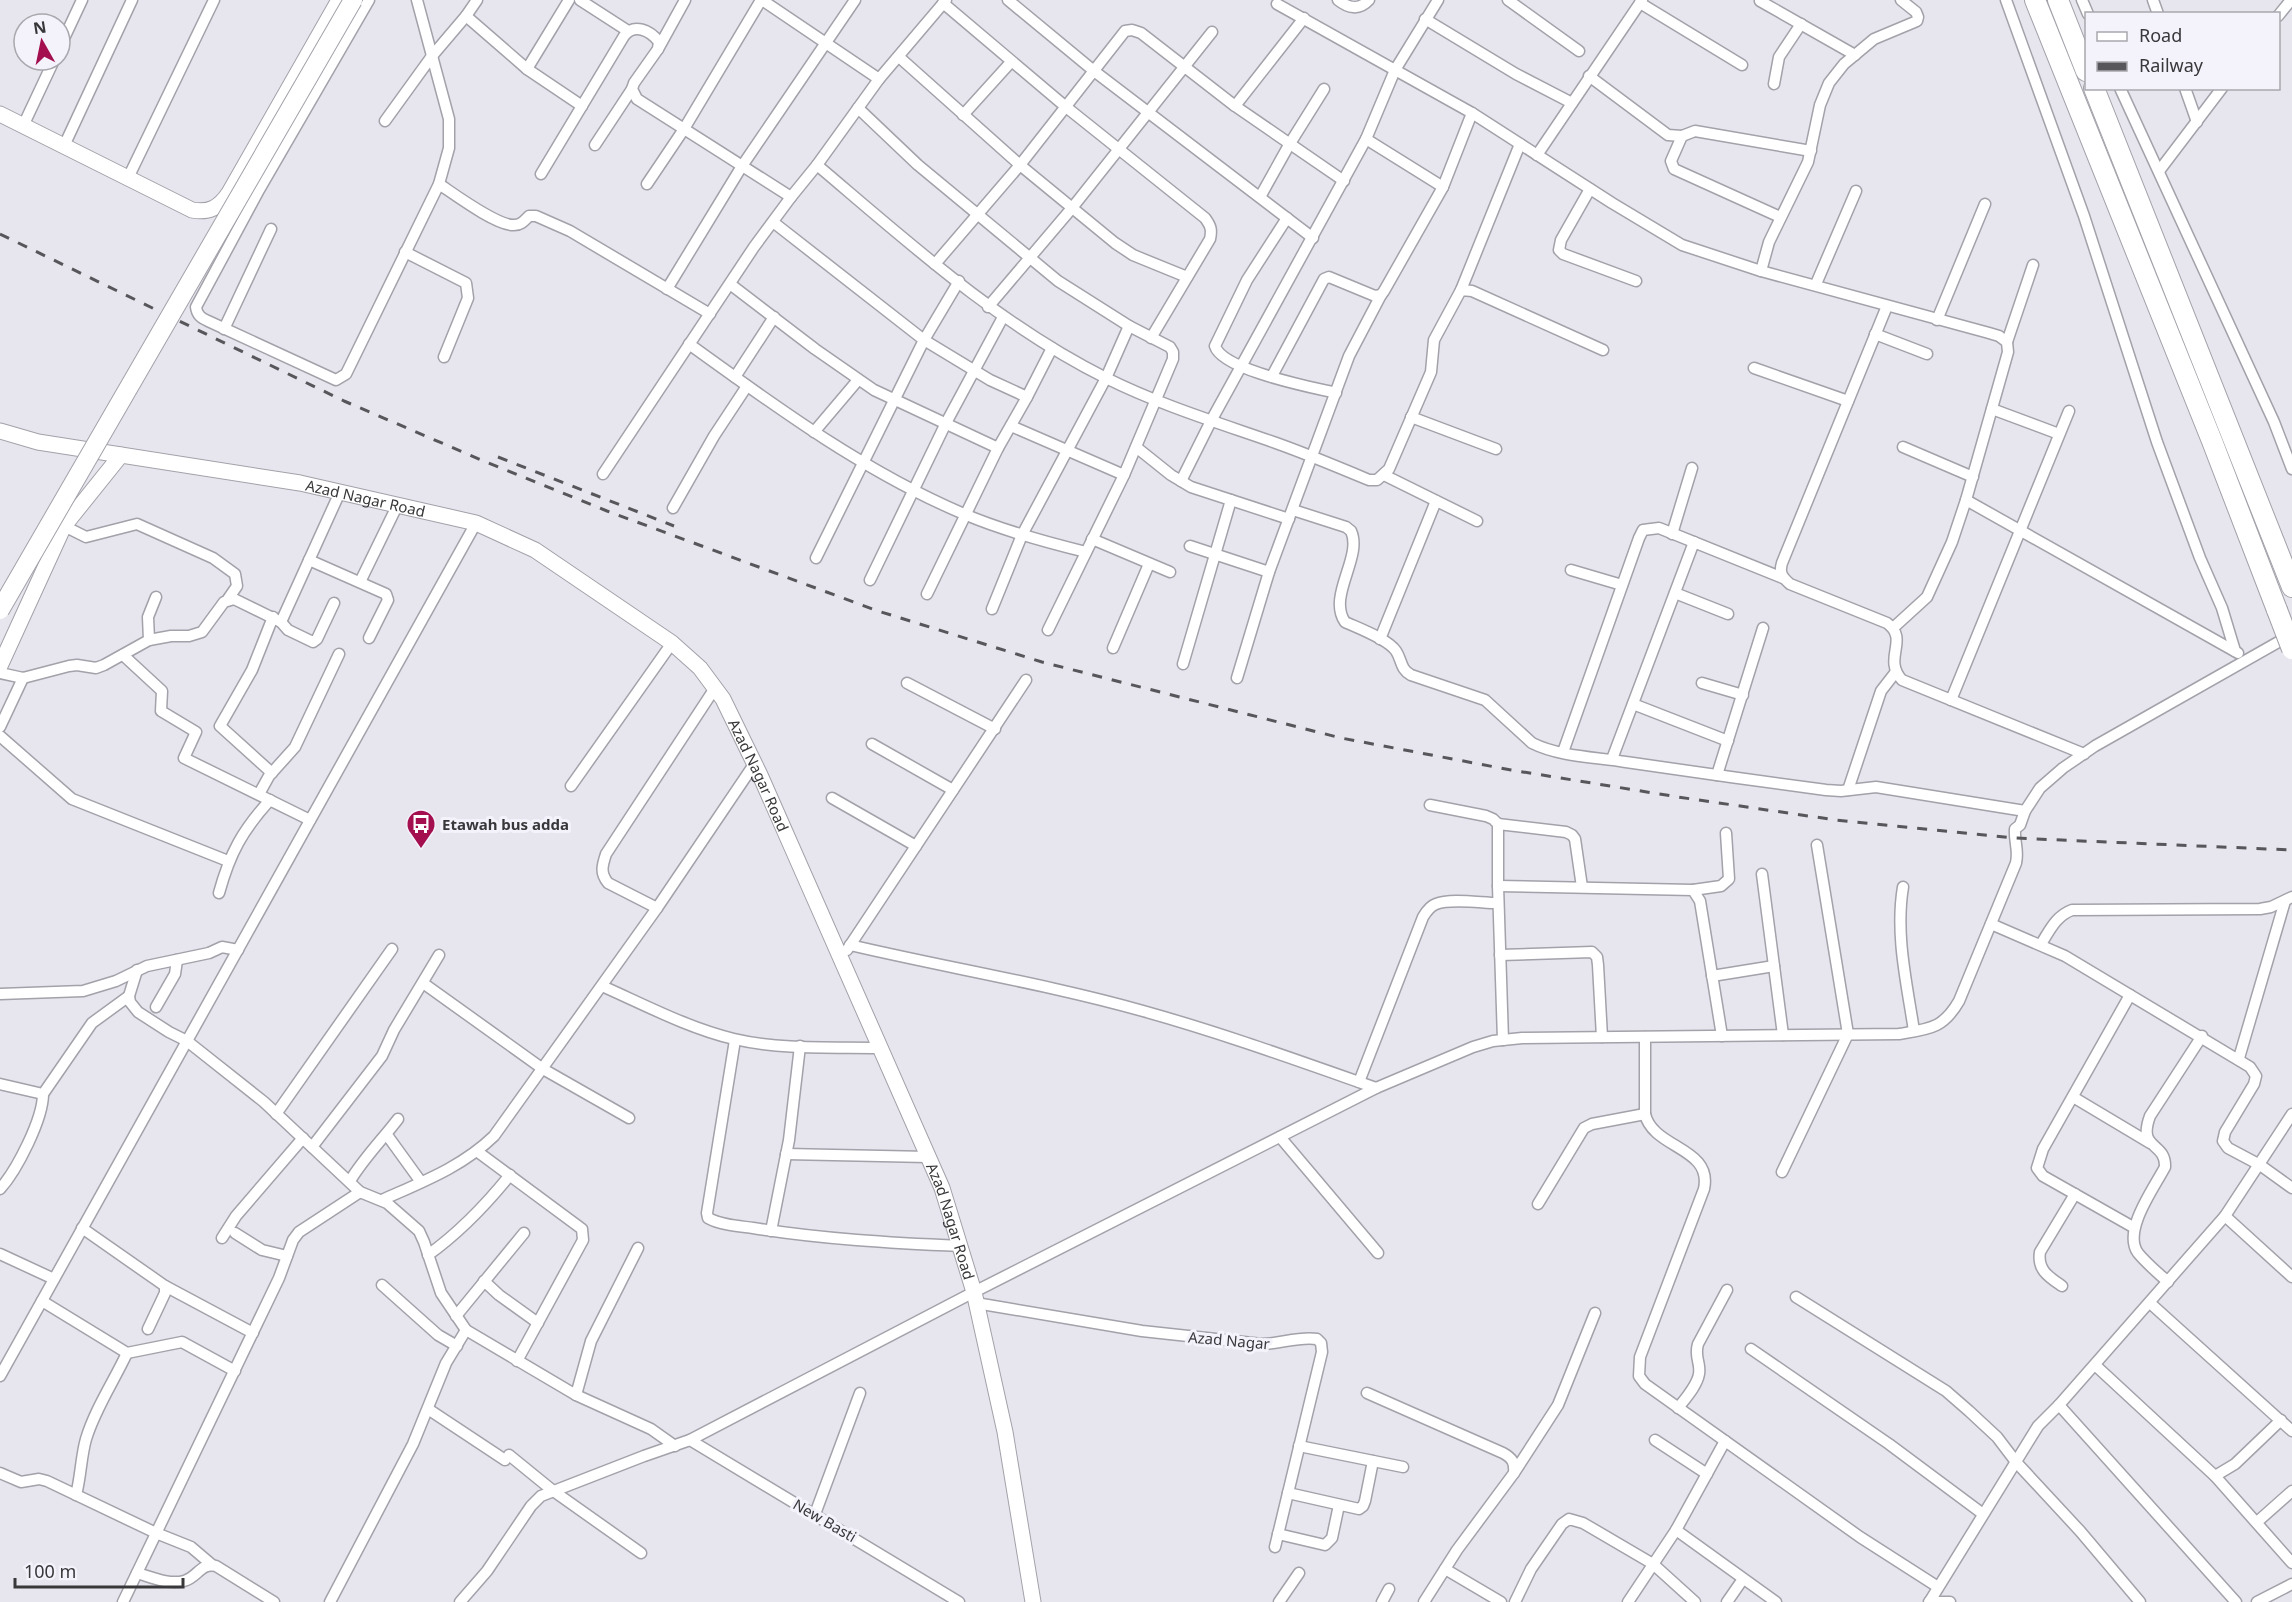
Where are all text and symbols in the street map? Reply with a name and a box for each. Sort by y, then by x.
north arrow [12,12,72,72]
legend [2085,12,2280,90]
text: N [32,15,48,39]
text: Road [2139,23,2182,47]
text: Railway [2139,53,2204,77]
street label: Azad Nagar Road [304,475,427,521]
street label: Azad Nagar Road [724,715,794,834]
bus stop icon: Etawah bus adda [405,808,437,850]
place label: Etawah bus adda [442,814,569,834]
street label: Azad Nagar Road [922,1160,980,1282]
street label: Azad Nagar [1187,1326,1271,1354]
street label: New Basti [790,1494,860,1546]
scale bar [15,1551,183,1589]
text: 100 m [24,1559,76,1583]

